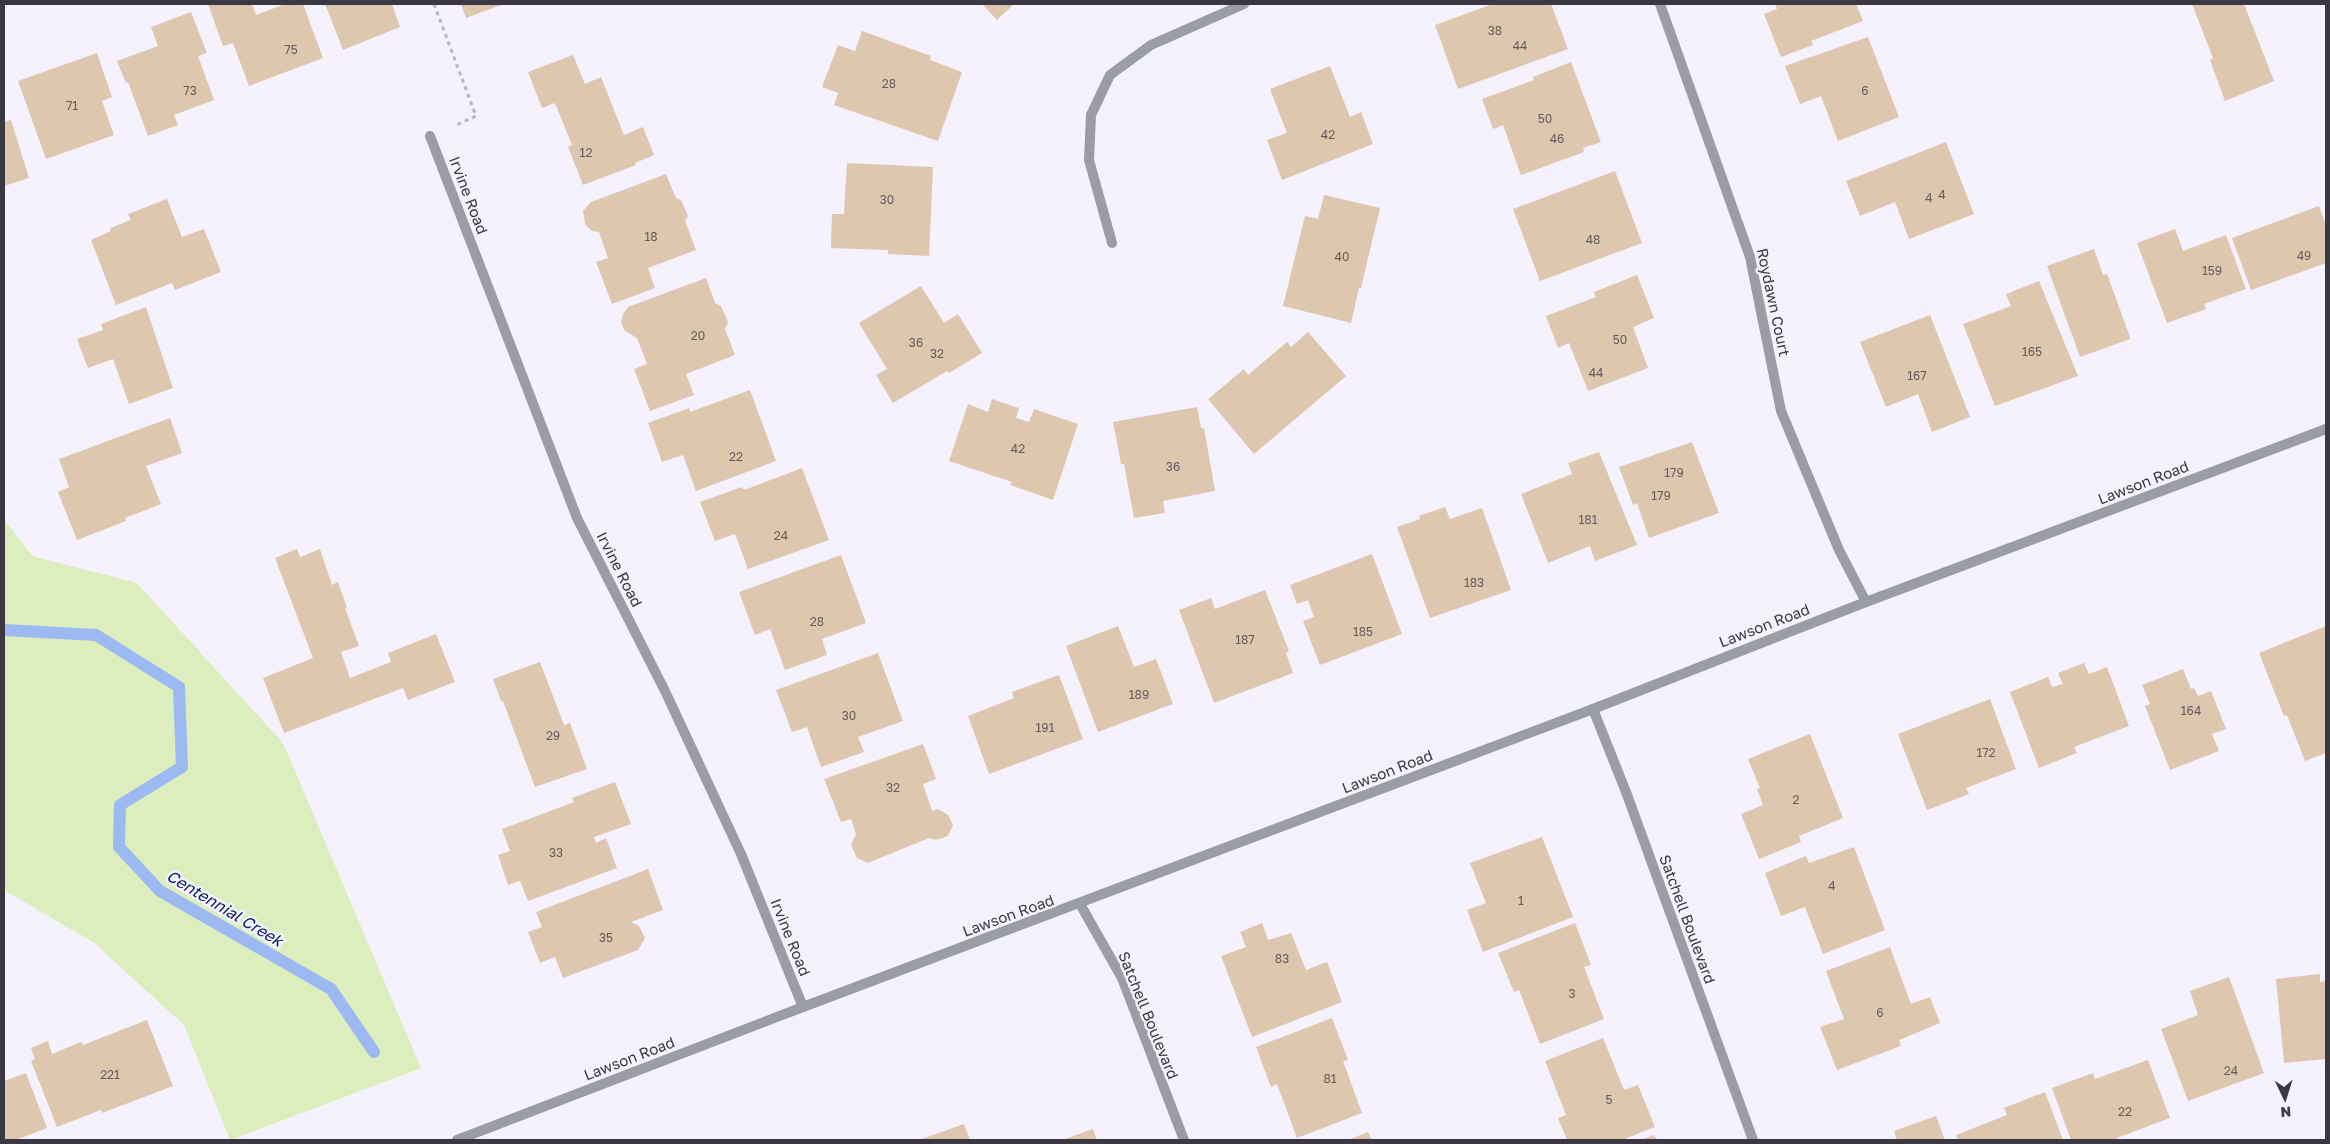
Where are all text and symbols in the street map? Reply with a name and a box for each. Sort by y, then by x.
house number: 38 [1488,23,1502,38]
house number: 44 [1513,38,1527,53]
house number: 75 [284,42,298,57]
house number: 28 [882,76,896,91]
house number: 73 [183,83,197,98]
house number: 6 [1861,83,1869,98]
house number: 71 [66,98,78,113]
house number: 50 [1538,111,1552,126]
house number: 42 [1321,127,1335,142]
house number: 46 [1550,131,1564,146]
house number: 12 [580,145,592,160]
street label: Irvine Road [446,154,492,236]
house number: 4 [1938,187,1946,202]
house number: 4 [1925,190,1933,205]
house number: 30 [880,192,894,207]
house number: 18 [644,229,658,244]
house number: 48 [1586,232,1600,247]
street label: Roydawn Court [1754,246,1794,358]
house number: 49 [2297,248,2311,263]
house number: 40 [1335,249,1349,264]
house number: 159 [2202,263,2222,278]
house number: 20 [691,328,705,343]
house number: 50 [1613,332,1627,347]
house number: 36 [909,335,923,350]
house number: 165 [2022,344,2042,359]
house number: 32 [930,346,944,361]
house number: 44 [1589,365,1603,380]
house number: 167 [1907,368,1927,383]
house number: 42 [1011,441,1025,456]
house number: 22 [729,449,743,464]
street label: Lawson Road [2095,456,2191,508]
house number: 36 [1166,459,1180,474]
house number: 179 [1664,465,1684,480]
house number: 179 [1651,488,1671,503]
house number: 181 [1579,512,1598,527]
street label: Irvine Road [593,528,647,610]
house number: 24 [774,528,788,543]
house number: 183 [1464,575,1484,590]
street label: Lawson Road [1716,599,1812,651]
house number: 28 [810,614,824,629]
house number: 185 [1353,624,1373,639]
house number: 187 [1235,632,1255,647]
house number: 189 [1129,687,1149,702]
house number: 164 [2181,703,2201,718]
house number: 30 [842,708,856,723]
house number: 191 [1036,720,1055,735]
house number: 29 [546,728,560,743]
street label: Lawson Road [1339,745,1435,797]
house number: 172 [1976,745,1996,760]
house number: 32 [886,780,900,795]
house number: 2 [1793,792,1800,807]
house number: 33 [549,845,563,860]
street label: Satchell Boulevard [1656,852,1720,986]
water label: Centennial Creek [163,865,288,952]
house number: 4 [1828,878,1836,893]
street label: Lawson Road [960,890,1056,940]
house number: 1 [1518,893,1524,908]
street label: Irvine Road [767,896,815,978]
house number: 35 [599,930,613,945]
street label: Satchell Boulevard [1115,949,1183,1081]
house number: 83 [1275,951,1289,966]
house number: 3 [1568,986,1576,1001]
house number: 6 [1876,1005,1884,1020]
street label: Lawson Road [581,1032,677,1084]
house number: 24 [2224,1063,2238,1078]
house number: 221 [100,1067,120,1082]
house number: 81 [1323,1071,1337,1086]
north arrow [2260,1074,2310,1124]
house number: 5 [1606,1092,1613,1107]
house number: 22 [2118,1104,2132,1119]
text: N [2280,1104,2292,1121]

